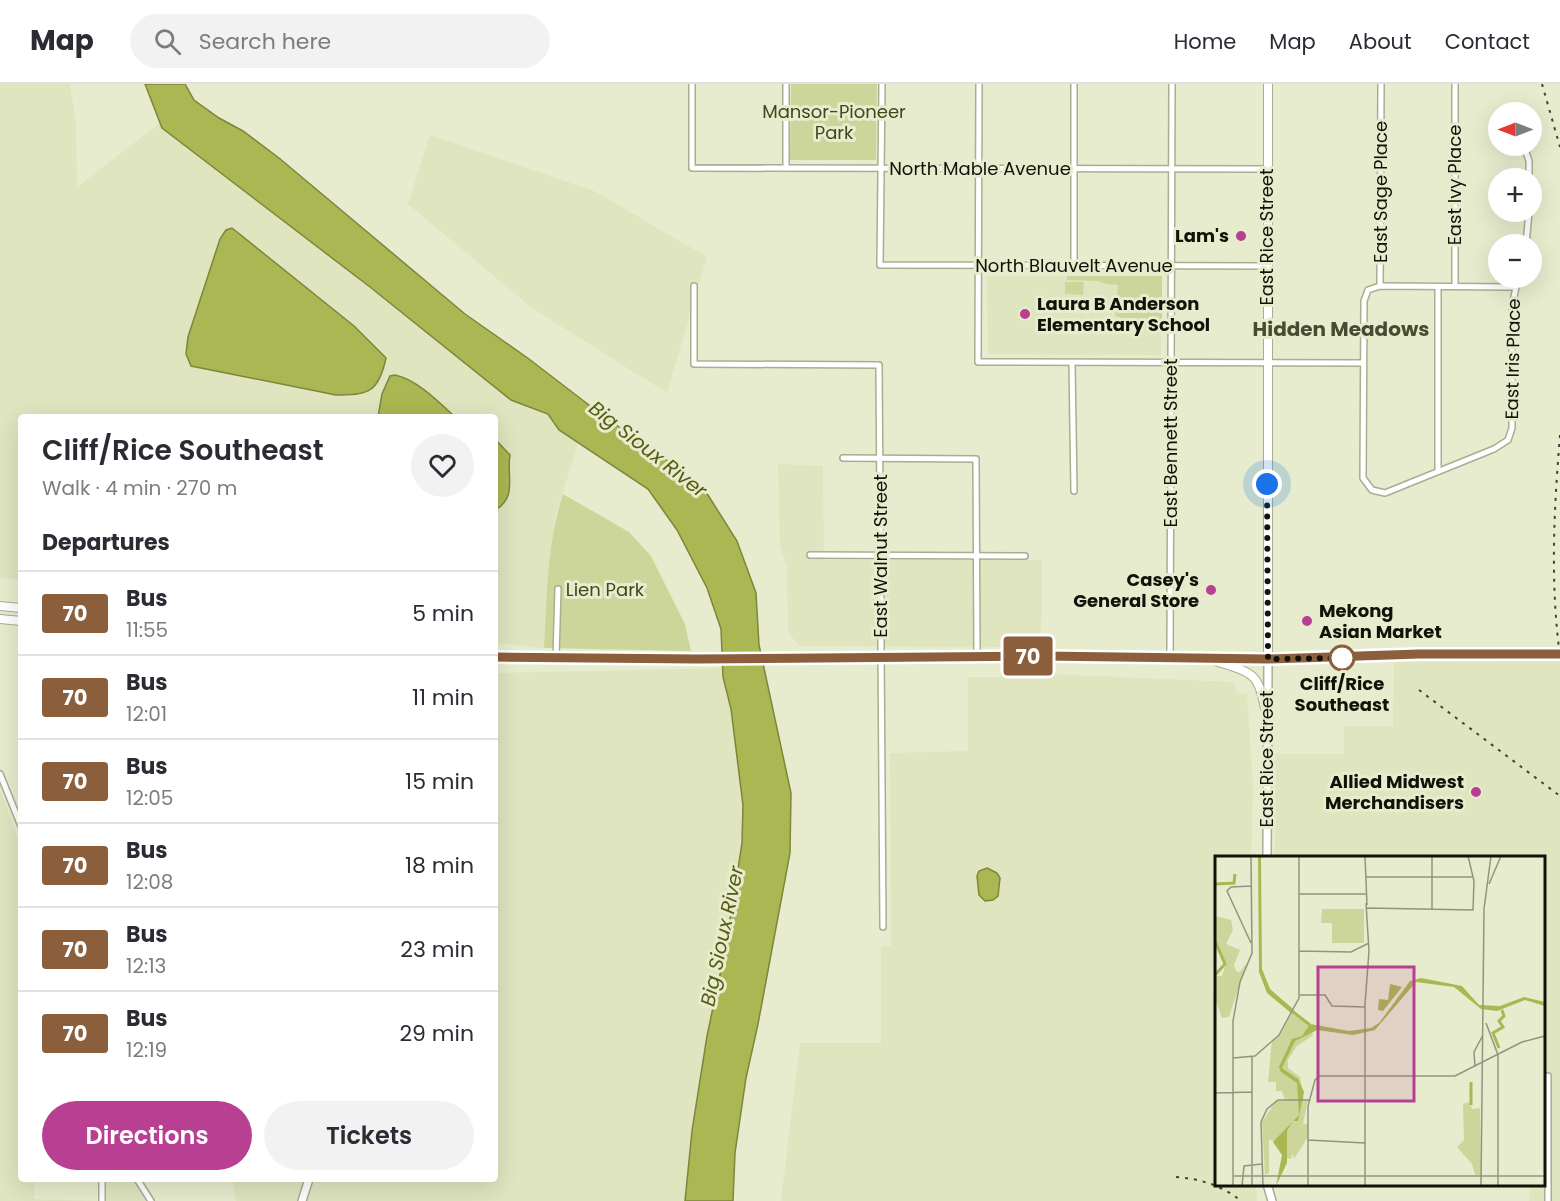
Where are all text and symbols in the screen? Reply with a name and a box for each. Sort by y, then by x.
search box [130,14,550,68]
text: Map [30,21,94,60]
icon: search [151,25,184,58]
text: Search here [199,26,331,57]
text: Home [1174,27,1236,56]
text: Map [1269,27,1316,56]
text: About [1349,27,1412,56]
text: Contact [1445,27,1530,56]
park label: Mansor-Pioneer Park [762,99,906,145]
north arrow [1488,102,1542,156]
map controls [1488,102,1542,288]
street label: East Sage Place [1368,121,1393,263]
street label: East Ivy Place [1442,125,1467,245]
street label: North Mable Avenue [889,156,1071,181]
street label: East Rice Street [1254,168,1279,306]
button: + [1488,168,1542,222]
place label: Lam's [1175,223,1229,248]
marker: Lam's [1234,229,1248,243]
button: − [1488,234,1542,288]
street label: North Blauvelt Avenue [975,253,1173,278]
place label: Laura B Anderson Elementary School [1037,291,1210,337]
street label: East Iris Place [1499,298,1526,420]
marker: Laura B Anderson Elementary School [1018,307,1032,321]
district label: Hidden Meadows [1253,315,1429,343]
street label: East Bennett Street [1158,358,1183,528]
water label: Big Sioux River [583,394,713,504]
text: Cliff/Rice Southeast [42,431,324,470]
button: heart [411,434,474,497]
your location [1252,469,1282,499]
text: Walk · 4 min · 270 m [42,474,237,502]
street label: East Walnut Street [868,474,893,638]
text: Departures [42,527,170,558]
place label: Casey's General Store [1073,567,1199,613]
park label: Lien Park [566,577,645,602]
text: Bus [126,583,168,614]
marker: Casey's General Store [1204,583,1218,597]
text: 5 min [412,598,474,629]
place label: Mekong Asian Market [1319,598,1442,644]
text: 70 [63,599,87,628]
marker: Mekong Asian Market [1300,614,1314,628]
text: 11:55 [126,616,168,644]
line badge: 70 [1001,636,1055,676]
text: 70 [1016,642,1040,671]
marker: Cliff/Rice Southeast [1329,645,1355,671]
text: Bus [126,667,168,698]
place label: Cliff/Rice Southeast [1295,671,1389,717]
text: 11 min [412,682,474,713]
text: 70 [63,683,87,712]
street label: East Rice Street [1254,690,1279,828]
text: 12:01 [126,700,167,728]
text: Bus [126,751,168,782]
text: 15 min [405,766,474,797]
text: 70 [63,767,87,796]
place label: Allied Midwest Merchandisers [1325,769,1464,815]
text: 12:05 [126,784,173,812]
marker: Allied Midwest Merchandisers [1469,785,1483,799]
text: Bus [126,835,168,866]
text: 18 min [405,850,474,881]
text: 70 [63,851,87,880]
inset map [1215,856,1545,1186]
water label: Big Sioux River [693,863,751,1009]
text: 12:08 [126,868,173,896]
text: Bus [126,919,168,950]
text: 23 min [400,934,474,965]
text: 70 [63,935,87,964]
text: 12:13 [126,952,166,980]
text: Bus [126,1003,168,1034]
text: 29 min [399,1018,474,1049]
text: 70 [63,1019,87,1048]
text: 12:19 [126,1036,167,1064]
button: Directions [42,1101,252,1170]
button: Tickets [264,1101,474,1170]

